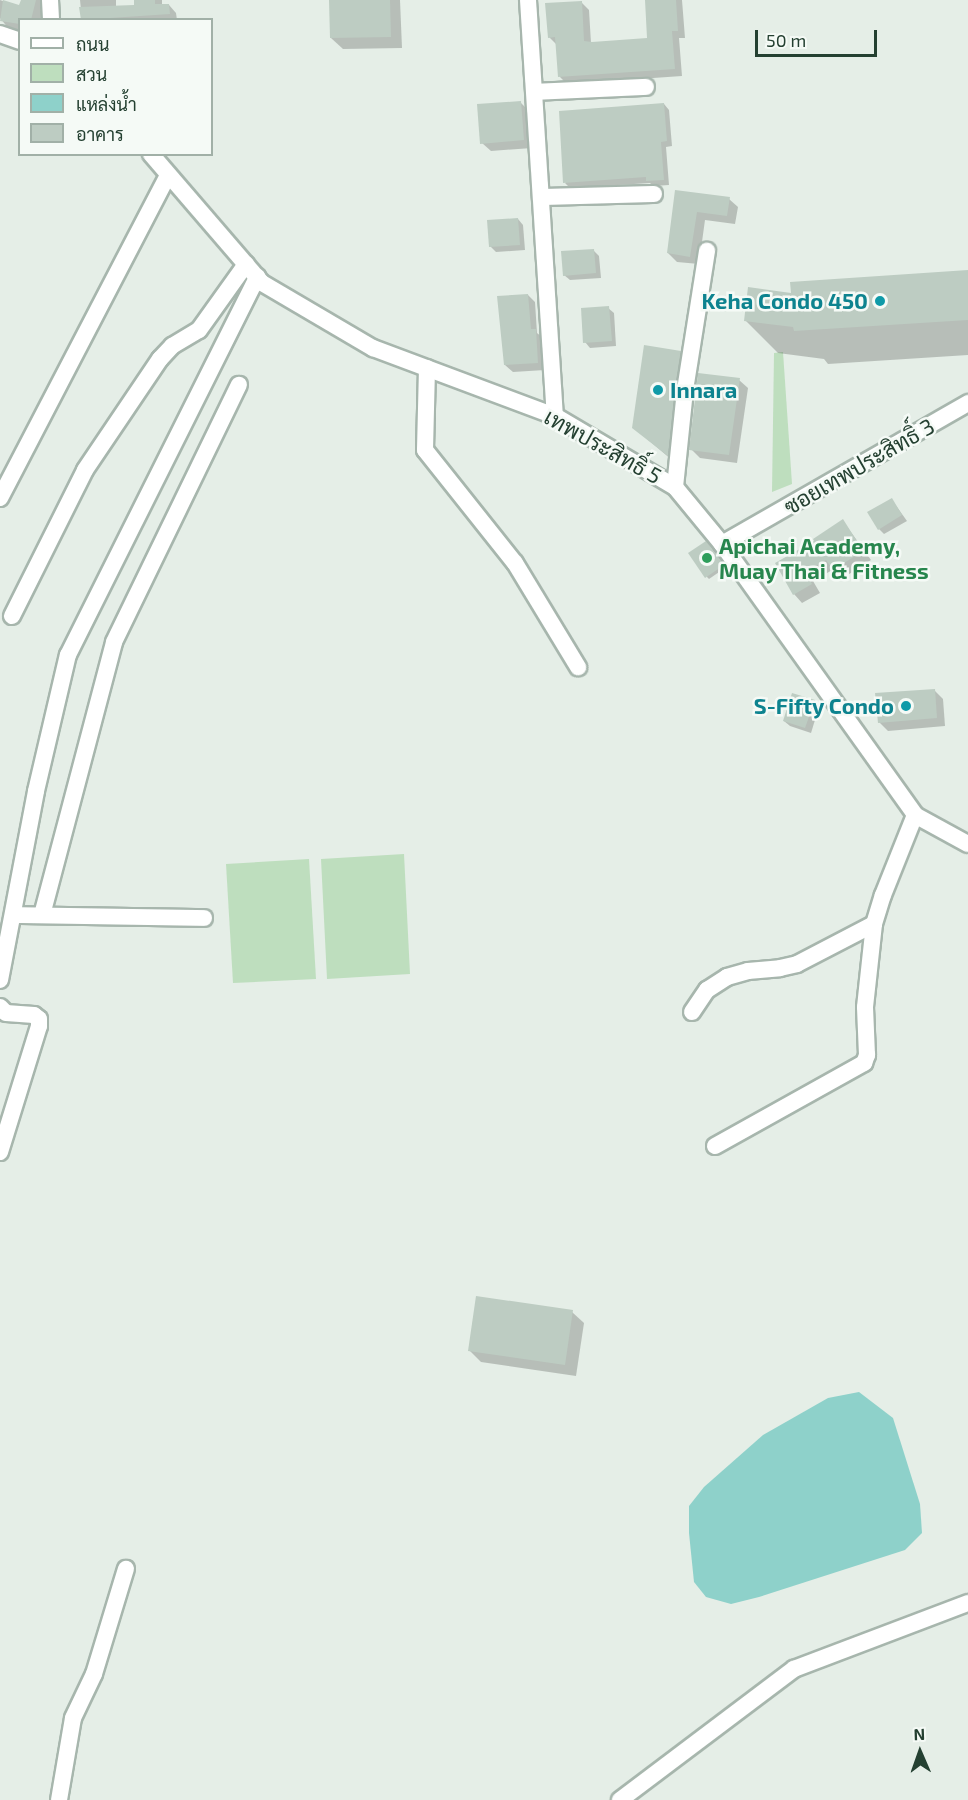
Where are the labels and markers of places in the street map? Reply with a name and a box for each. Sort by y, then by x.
place label: Keha Condo 450 [701,288,868,314]
marker: Keha Condo 450 [873,294,887,308]
place label: Innara [670,377,737,403]
marker: Innara [651,383,665,397]
place label: Apichai Academy, Muay Thai & Fitness [719,532,930,584]
marker: Apichai Academy, Muay Thai & Fitness [700,551,714,565]
place label: S-Fifty Condo [753,693,894,719]
marker: S-Fifty Condo [899,699,913,713]

